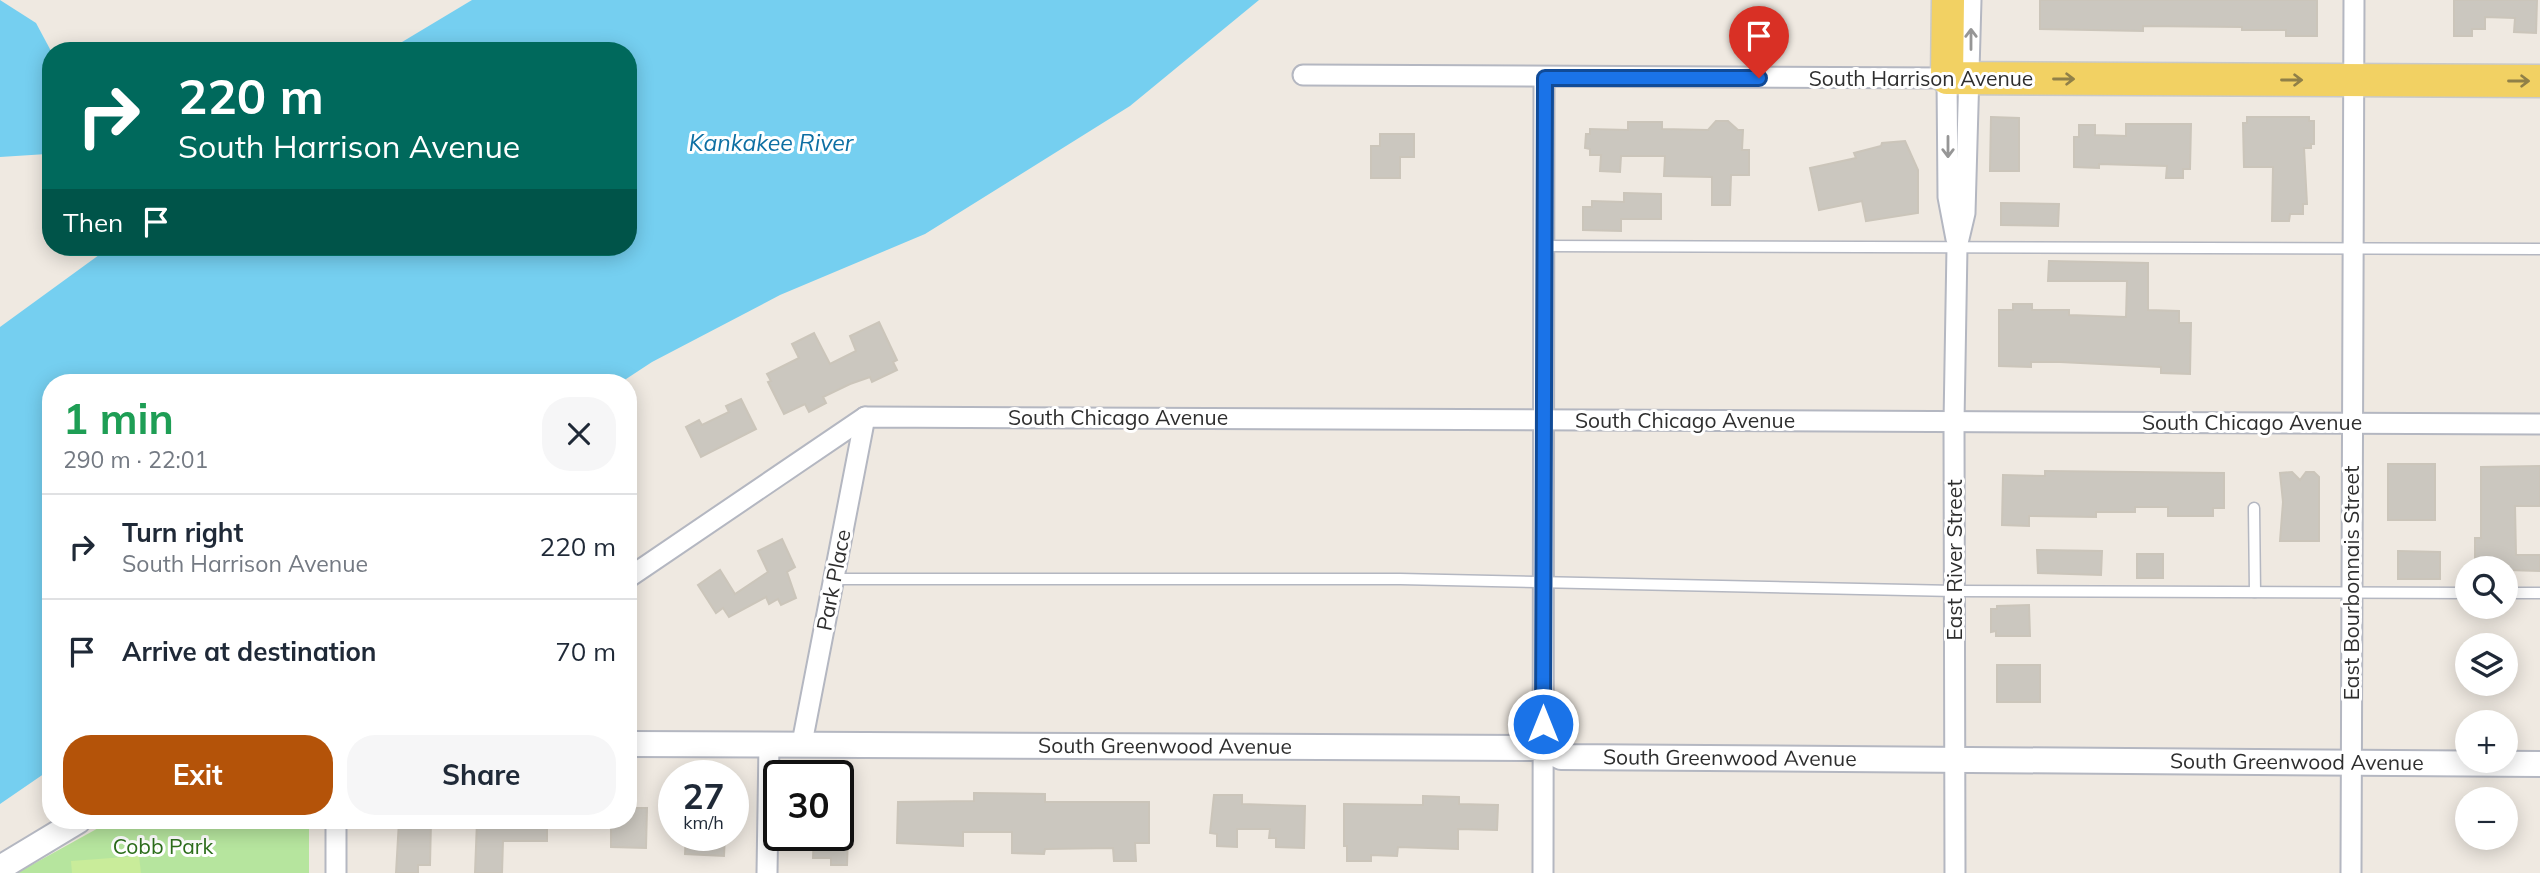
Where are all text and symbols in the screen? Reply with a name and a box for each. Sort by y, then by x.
pin [1729,6,1789,78]
icon: arrive [1740,17,1778,55]
one-way arrow [1964,28,1977,51]
text: 220 m [178,65,324,126]
street label: South Harrison Avenue [1809,65,2033,91]
icon: right [63,70,154,161]
one-way arrow [2053,72,2076,86]
one-way arrow [2280,73,2303,87]
one-way arrow [2508,74,2531,88]
text: South Harrison Avenue [178,126,520,166]
water label: Kankakee River [689,128,855,157]
one-way arrow [1941,135,1955,158]
icon: arrive [137,203,175,241]
text: Then [63,206,123,239]
text: 1 min [63,392,174,445]
button: close [542,397,616,471]
street label: South Chicago Avenue [1008,404,1228,430]
street label: South Chicago Avenue [1575,407,1795,433]
street label: South Chicago Avenue [2142,409,2362,435]
text: 290 m · 22:01 [63,445,208,474]
street label: East Bourbonnais Street [2338,466,2364,700]
street label: East River Street [1941,479,1967,641]
text: Turn right [122,516,243,549]
street label: Park Place [810,527,856,633]
icon: right [63,528,101,566]
text: 220 m [540,530,616,563]
text: South Harrison Avenue [122,549,368,578]
map controls [2455,556,2518,850]
button: search [2455,556,2518,619]
icon: arrive [63,633,101,671]
button: layers [2455,633,2518,696]
text: Arrive at destination [122,635,377,668]
text: 70 m [555,635,616,668]
position arrow [1506,687,1580,761]
button: + [2455,710,2518,773]
street label: South Greenwood Avenue [1038,732,1292,759]
button: Exit [63,735,333,815]
button: Share [347,735,616,815]
street label: South Greenwood Avenue [1603,743,1857,771]
street label: South Greenwood Avenue [2170,747,2424,775]
speed limit sign: 30 [763,760,854,851]
text: 27 [682,774,725,818]
button: − [2455,787,2518,850]
text: km/h [683,811,724,834]
park label: Cobb Park [113,833,213,859]

